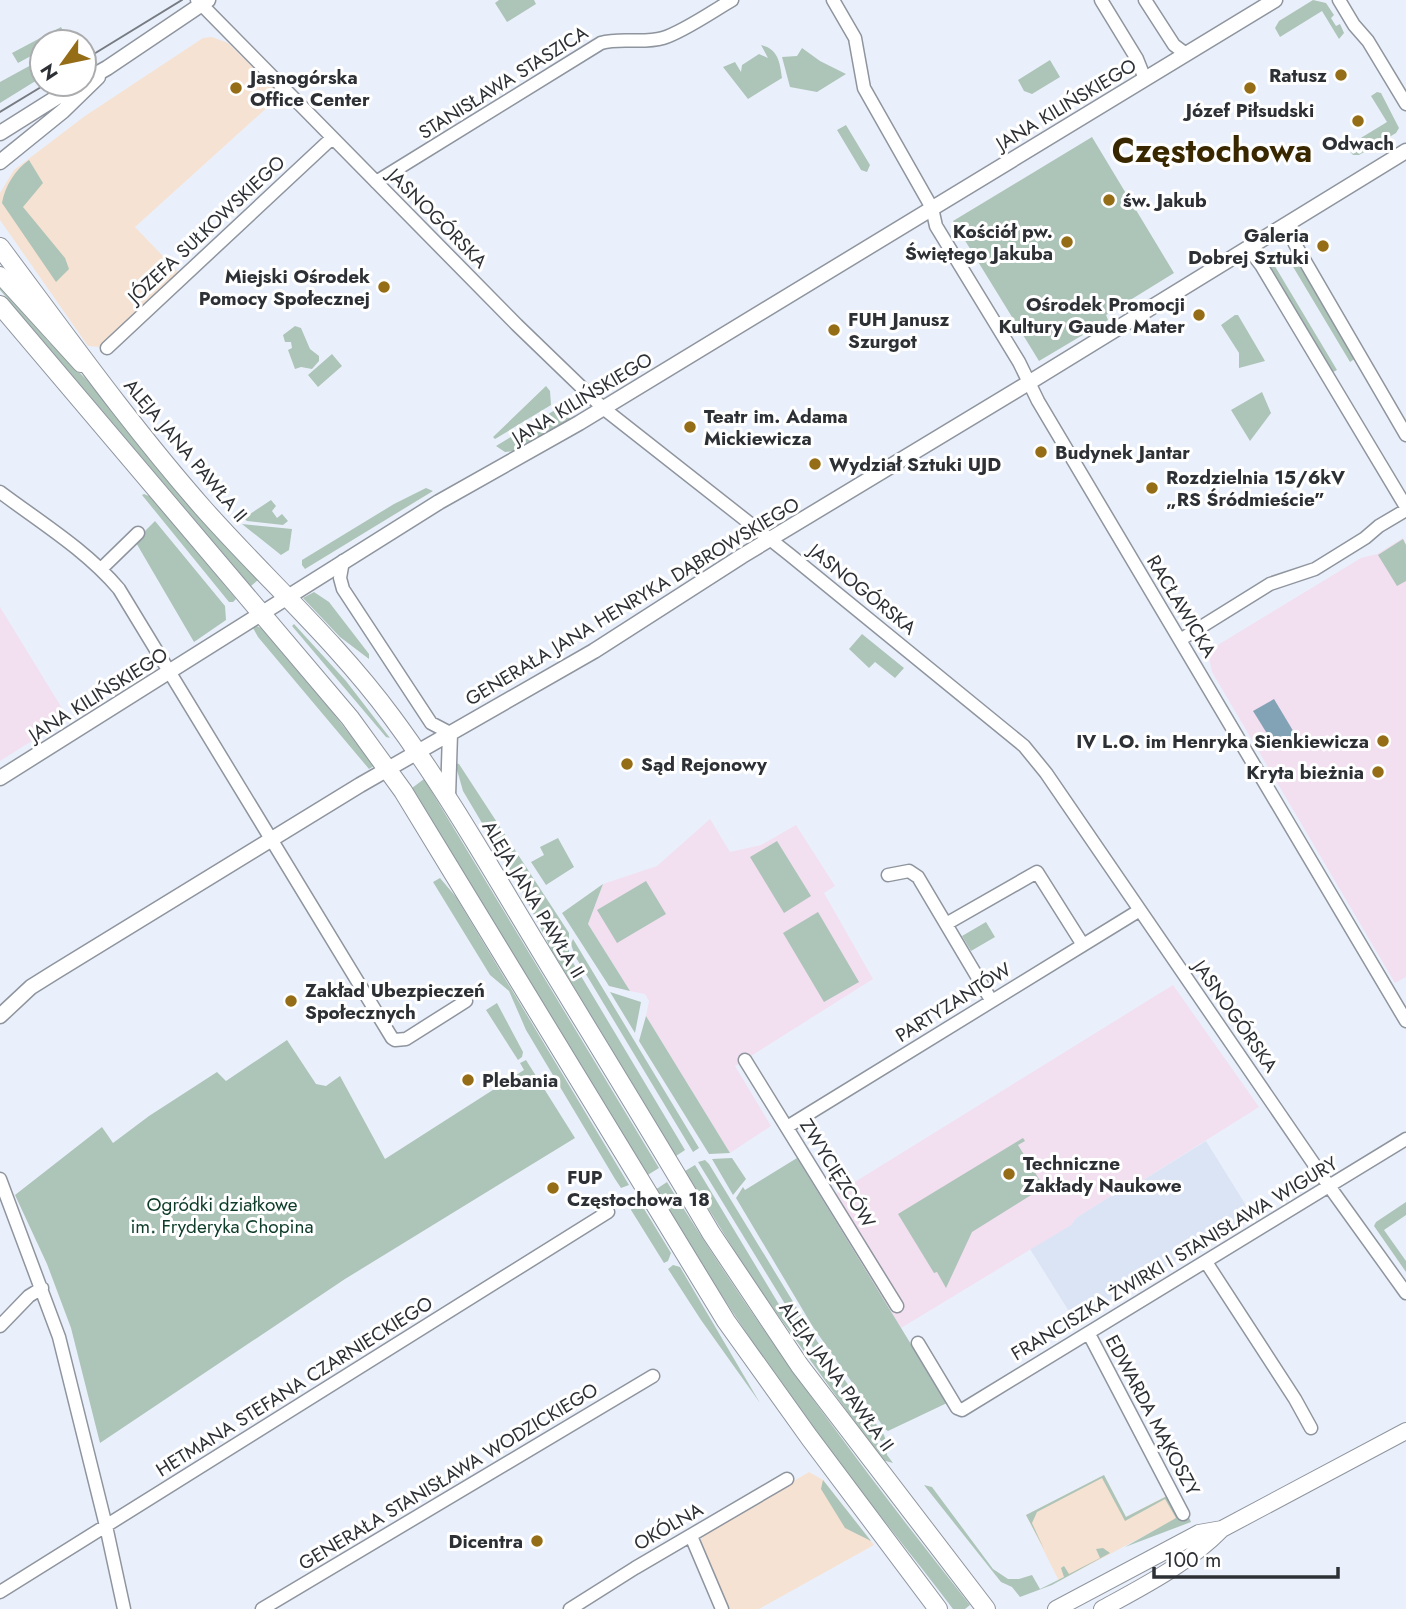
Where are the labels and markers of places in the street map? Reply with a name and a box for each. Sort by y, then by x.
place label: Ratusz [1269,62,1327,89]
place label: Jasnogórska Office Center [246,64,370,113]
marker: Ratusz [1333,67,1349,83]
marker: Jasnogórska Office Center [228,80,244,96]
marker: Józef Piłsudski [1242,80,1258,96]
place label: Józef Piłsudski [1182,97,1314,124]
marker: Odwach [1350,113,1366,129]
place label: Odwach [1322,130,1394,157]
place label: św. Jakub [1123,187,1207,214]
marker: św. Jakub [1101,192,1117,208]
place label: Kościół pw. Świętego Jakuba [905,218,1053,267]
place label: Galeria Dobrej Sztuki [1188,222,1309,271]
marker: Kościół pw. Świętego Jakuba [1059,234,1075,250]
marker: Galeria Dobrej Sztuki [1315,238,1331,254]
place label: Miejski Ośrodek Pomocy Społecznej [199,263,370,312]
marker: Miejski Ośrodek Pomocy Społecznej [376,279,392,295]
place label: Ośrodek Promocji Kultury Gaude Mater [998,291,1185,340]
place label: FUH Janusz Szurgot [848,306,949,355]
marker: Ośrodek Promocji Kultury Gaude Mater [1191,307,1207,323]
marker: FUH Janusz Szurgot [826,322,842,338]
place label: Teatr im. Adama Mickiewicza [704,403,848,452]
marker: Teatr im. Adama Mickiewicza [682,419,698,435]
place label: Budynek Jantar [1055,439,1190,466]
marker: Budynek Jantar [1033,444,1049,460]
place label: Wydział Sztuki UJD [829,451,1001,478]
marker: Wydział Sztuki UJD [807,456,823,472]
place label: Rozdzielnia 15/6kV „RS Śródmieście” [1166,464,1345,513]
marker: Rozdzielnia 15/6kV „RS Śródmieście” [1144,480,1160,496]
place label: IV L.O. im Henryka Sienkiewicza [1076,728,1369,755]
marker: IV L.O. im Henryka Sienkiewicza [1375,733,1391,749]
place label: Sąd Rejonowy [641,751,768,778]
marker: Sąd Rejonowy [619,756,635,772]
place label: Kryta bieżnia [1246,759,1364,786]
marker: Kryta bieżnia [1370,764,1386,780]
place label: Zakład Ubezpieczeń Społecznych [305,977,485,1026]
marker: Zakład Ubezpieczeń Społecznych [283,993,299,1009]
place label: Plebania [482,1067,558,1094]
marker: Plebania [460,1072,476,1088]
place label: Techniczne Zakłady Naukowe [1023,1150,1182,1199]
place label: FUP Częstochowa 18 [567,1164,710,1213]
marker: Techniczne Zakłady Naukowe [1001,1166,1017,1182]
marker: FUP Częstochowa 18 [545,1180,561,1196]
place label: Dicentra [449,1528,523,1555]
marker: Dicentra [529,1533,545,1549]

